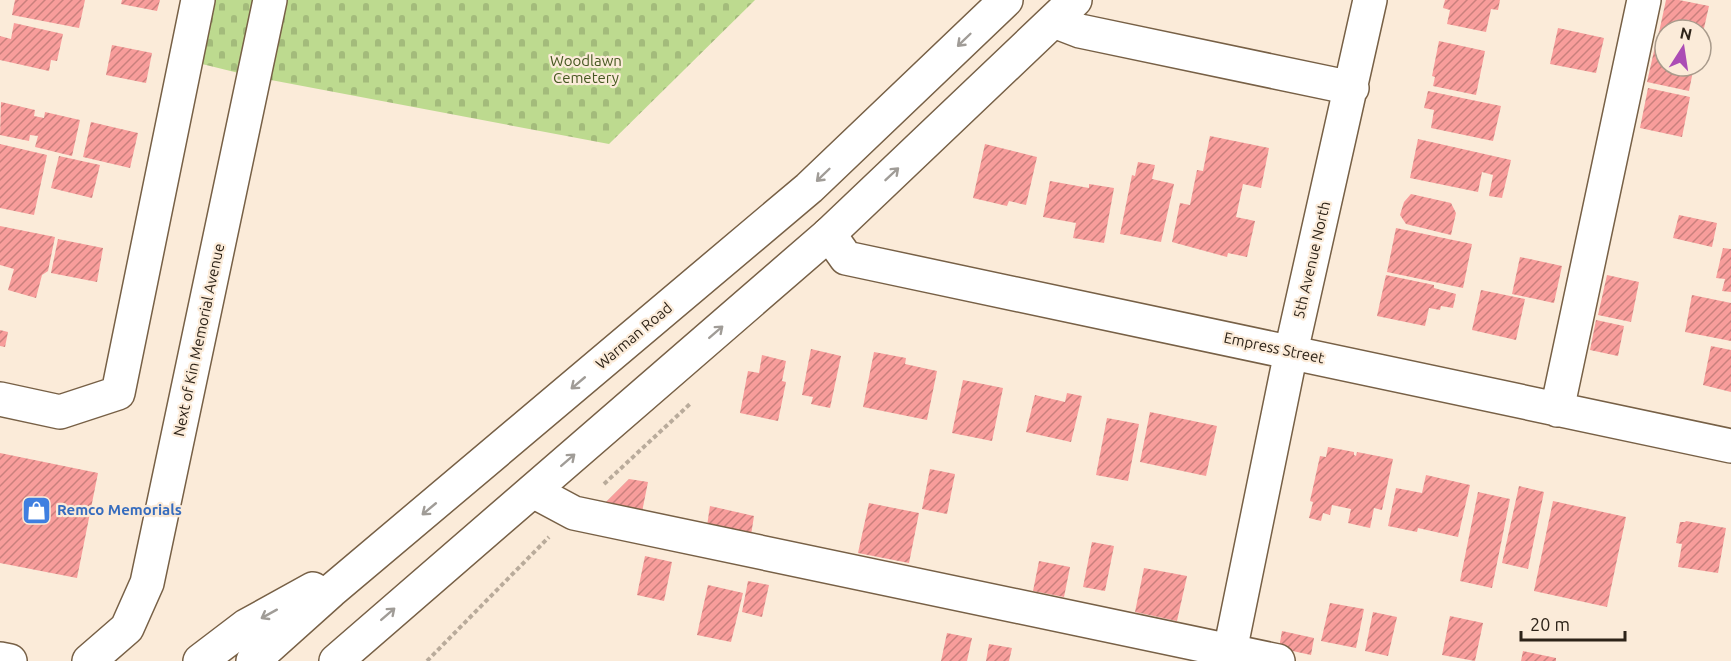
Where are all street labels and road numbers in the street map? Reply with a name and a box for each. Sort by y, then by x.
street label: 5th Avenue North [1290,200,1333,320]
street label: Next of Kin Memorial Avenue [170,242,227,438]
street label: Warman Road [592,299,675,372]
street label: Empress Street [1222,329,1326,366]

